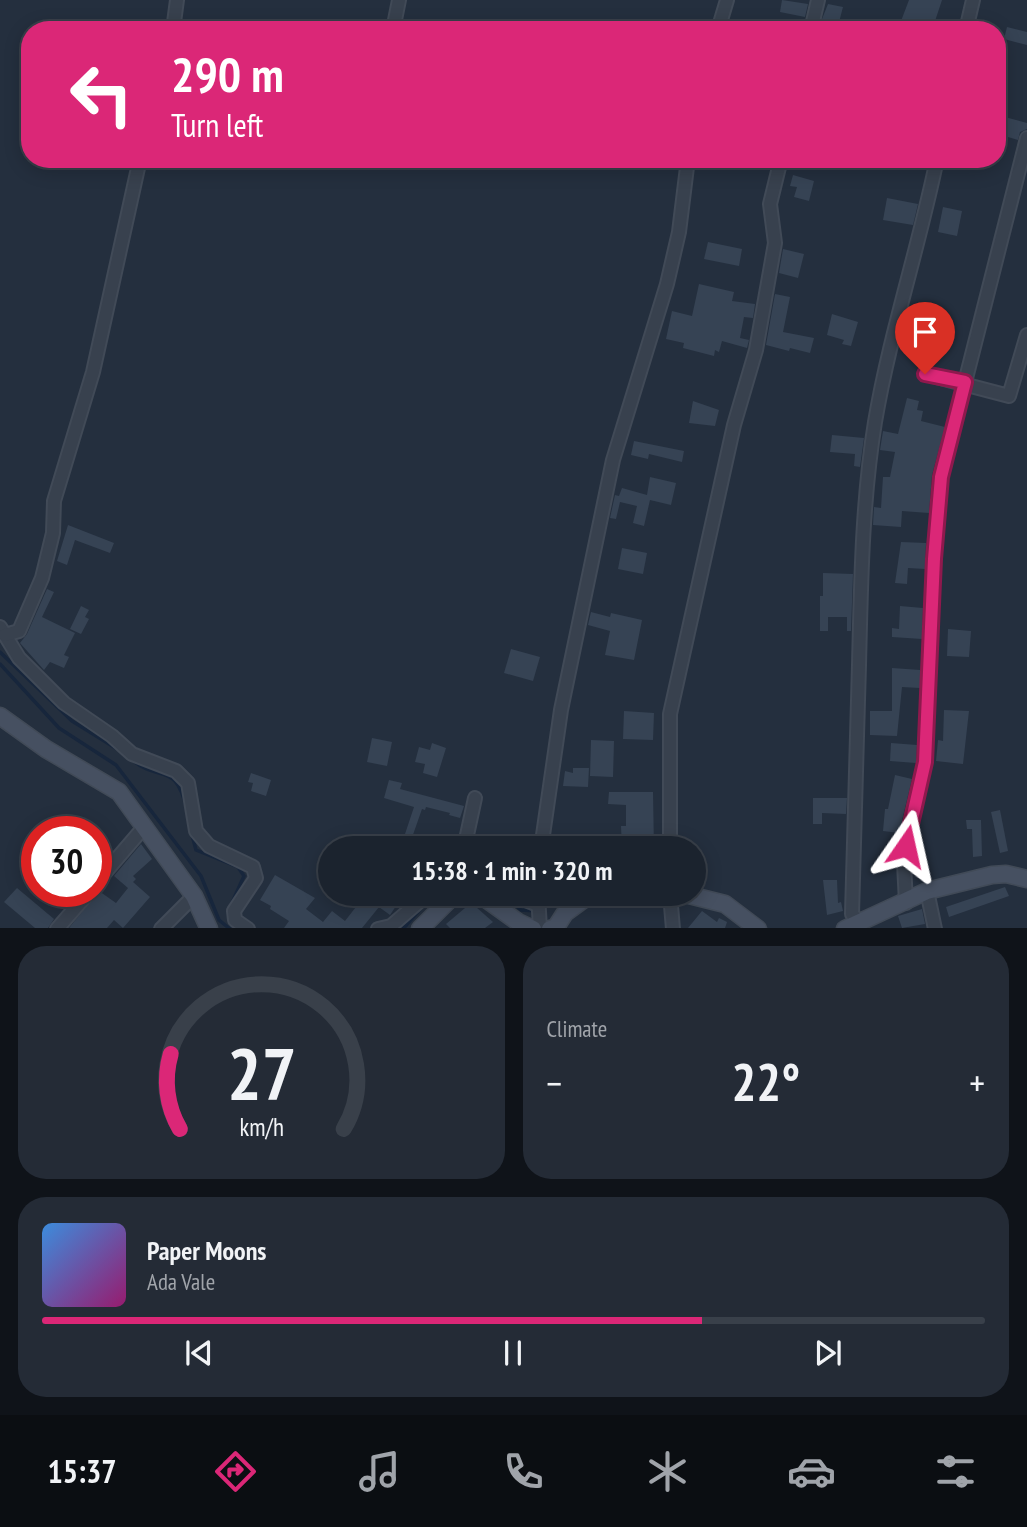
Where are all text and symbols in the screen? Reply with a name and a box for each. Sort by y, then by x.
text: 290 m [171,42,284,106]
icon: left [56,49,147,140]
text: Turn left [171,104,263,146]
pin [895,302,955,374]
icon: arrive [906,313,944,351]
position arrow [869,809,943,883]
speed limit sign: 30 [21,816,112,907]
text: 15:38 · 1 min · 320 m [412,854,612,887]
text: Climate [547,1014,607,1043]
text: 27 [226,1025,296,1119]
text: 22° [731,1048,800,1115]
text: − [547,1058,562,1107]
text: + [969,1058,985,1107]
text: km/h [239,1110,283,1142]
text: Paper Moons [147,1234,266,1267]
text: Ada Vale [147,1267,215,1296]
icon: previous [180,1334,218,1372]
icon: pause [494,1334,532,1372]
icon: next [809,1334,847,1372]
icon: directions [211,1447,260,1496]
icon: music [355,1447,404,1496]
icon: phone [499,1447,548,1496]
icon: climate [643,1447,692,1496]
icon: car [787,1447,836,1496]
icon: filters [931,1447,980,1496]
text: 15:37 [47,1450,117,1492]

